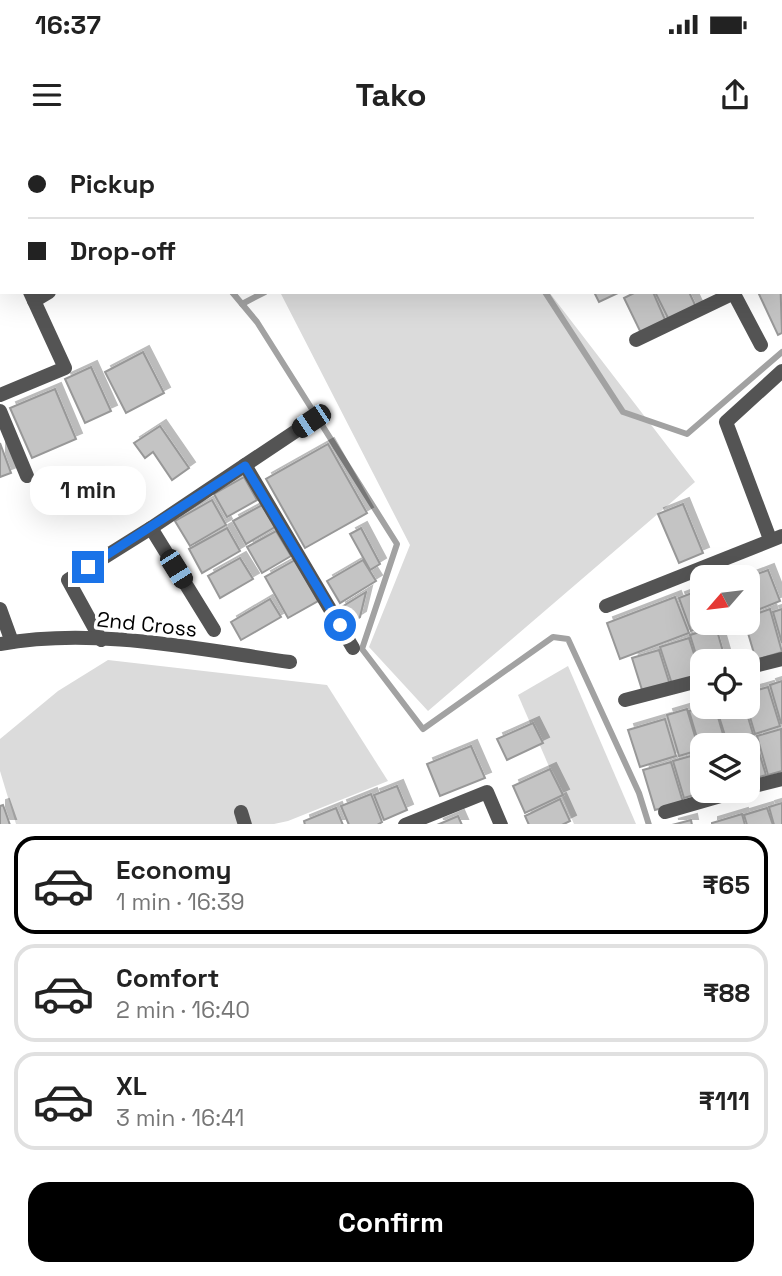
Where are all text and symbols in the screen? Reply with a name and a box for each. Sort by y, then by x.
text: 16:37 [35,8,101,42]
text: Tako [355,75,427,115]
icon: menu [28,76,66,114]
icon: share [716,76,754,114]
text: Pickup [70,167,155,201]
text: Drop-off [70,234,176,268]
car [288,401,335,441]
callout: 1 min [30,466,146,514]
text: 1 min [60,475,116,505]
car [156,546,197,592]
route end [72,551,104,583]
north arrow [690,565,760,635]
map controls [690,565,760,803]
street label: 2nd Cross [96,605,198,643]
route start [324,609,356,641]
button: locate [690,649,760,719]
button: layers [690,733,760,803]
text: Economy [116,853,232,887]
icon: car [32,854,95,917]
text: ₹65 [702,868,750,902]
text: 1 min · 16:39 [116,887,245,917]
text: Comfort [116,961,219,995]
icon: car [32,962,95,1025]
text: ₹88 [703,976,750,1010]
text: 2 min · 16:40 [116,995,250,1025]
text: XL [116,1069,147,1103]
icon: car [32,1070,95,1133]
text: ₹111 [699,1084,750,1118]
text: 3 min · 16:41 [116,1103,244,1133]
button: Confirm [28,1182,754,1262]

